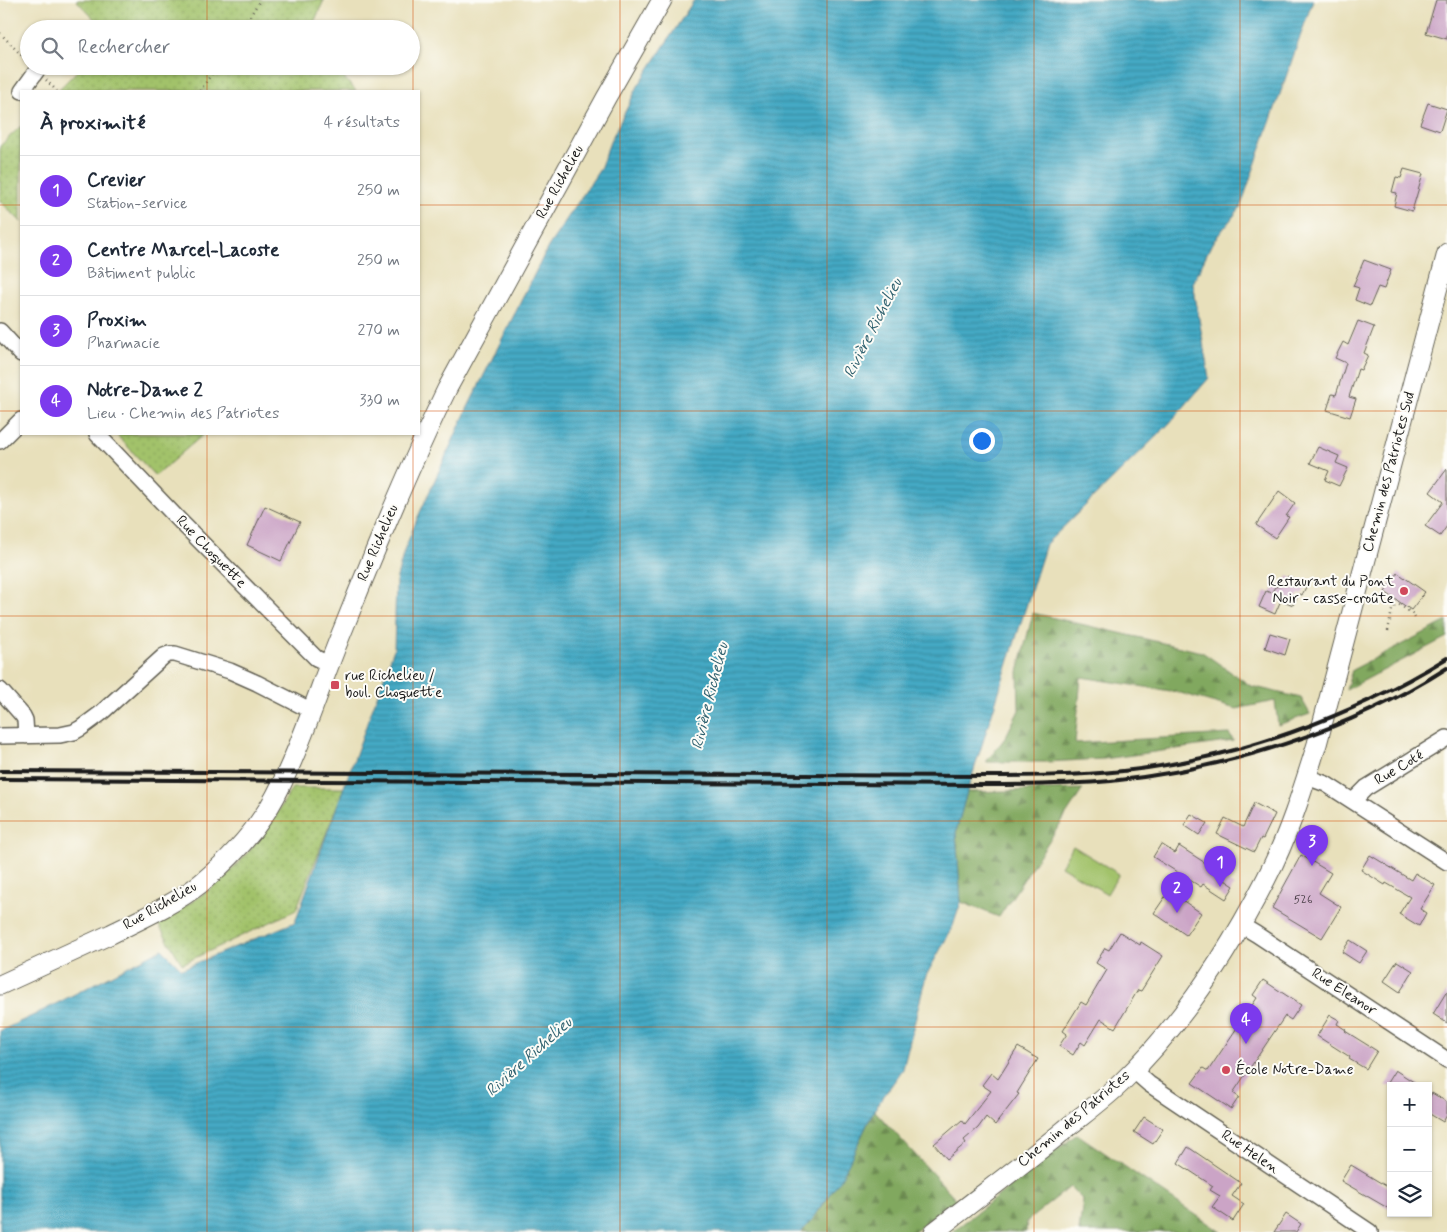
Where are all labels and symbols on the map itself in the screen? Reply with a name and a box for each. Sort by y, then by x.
street label: Rue Richelieu [531,141,589,223]
water label: Rivière Richelieu [839,273,908,381]
street label: Chemin des Patriotes Sud [1358,389,1420,555]
your location [969,428,995,454]
street label: Rue Richelieu [353,501,403,585]
street label: Rue Choquette [171,511,251,593]
place label: Restaurant du Pont Noir - casse-croûte [1268,572,1394,609]
marker: Restaurant du Pont Noir - casse-croûte [1398,585,1410,597]
water label: Rivière Richelieu [687,639,734,751]
place label: rue Richelieu / boul. Choquette [345,666,442,703]
marker: rue Richelieu / boul. Choquette [329,679,341,691]
street label: Rue Coté [1371,745,1428,790]
pin: 3 [1296,825,1328,866]
pin: 1 [1204,846,1236,887]
pin: 2 [1161,872,1193,913]
street label: Rue Richelieu [119,877,201,935]
house number: 526 [1293,892,1313,908]
street label: Rue Eleanor [1307,963,1381,1021]
pin: 4 [1230,1003,1262,1044]
water label: Rivière Richelieu [481,1012,578,1101]
place label: École Notre-Dame [1236,1059,1354,1080]
marker: École Notre-Dame [1220,1064,1232,1076]
street label: Chemin des Patriotes [1014,1066,1135,1172]
street label: Rue Helen [1217,1125,1283,1179]

